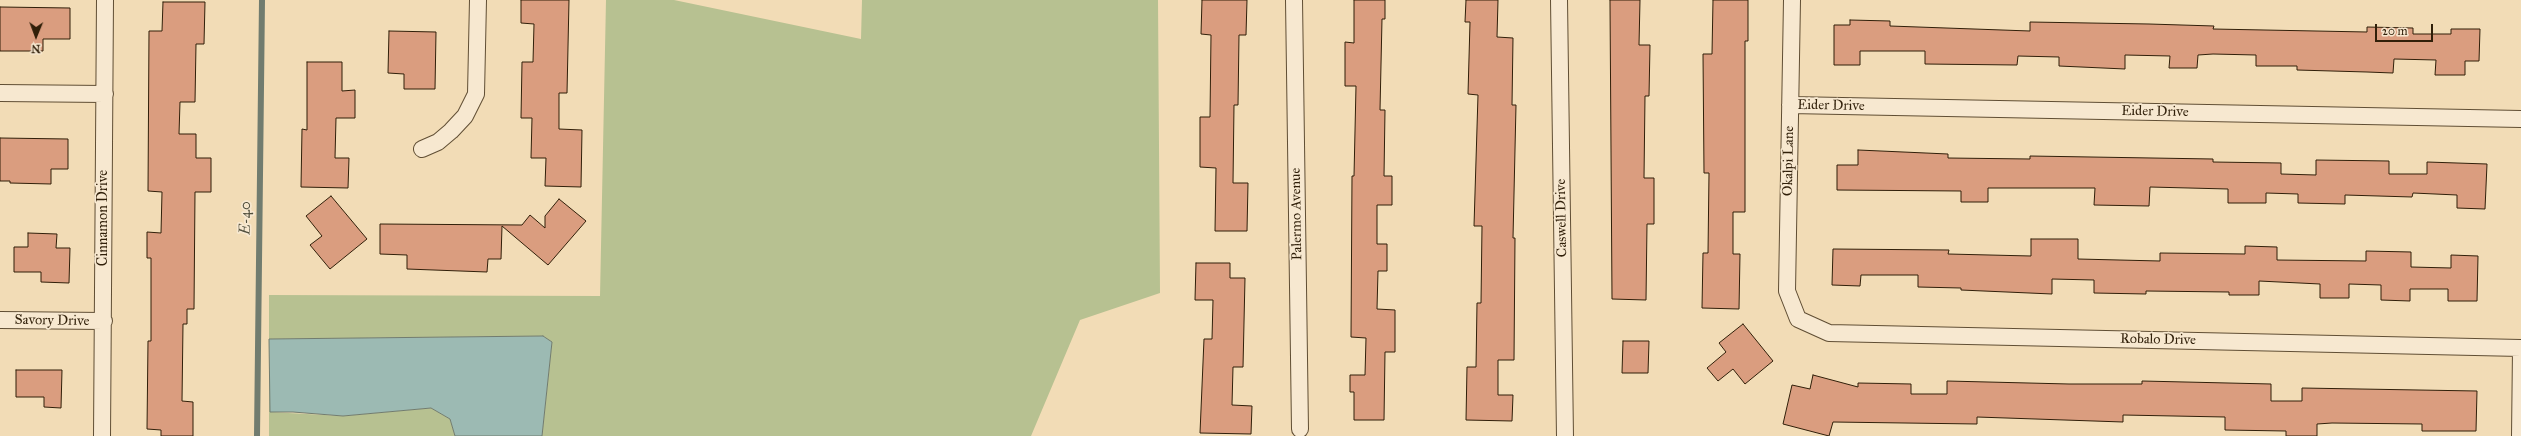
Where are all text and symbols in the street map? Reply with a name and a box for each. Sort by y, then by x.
north arrow [16,16,56,56]
scale bar [2377,16,2435,42]
text: 20 m [2382,24,2408,38]
text: N [31,42,41,55]
street label: Eider Drive [1797,97,1865,115]
street label: Eider Drive [2121,103,2189,121]
street label: Okalpi Lane [1780,126,1798,196]
street label: Palermo Avenue [1288,168,1306,260]
street label: Cinnamon Drive [96,170,112,266]
street label: Caswell Drive [1553,179,1571,257]
water label: E-40 [237,201,255,235]
street label: Savory Drive [14,312,90,330]
street label: Robalo Drive [2120,331,2196,349]

